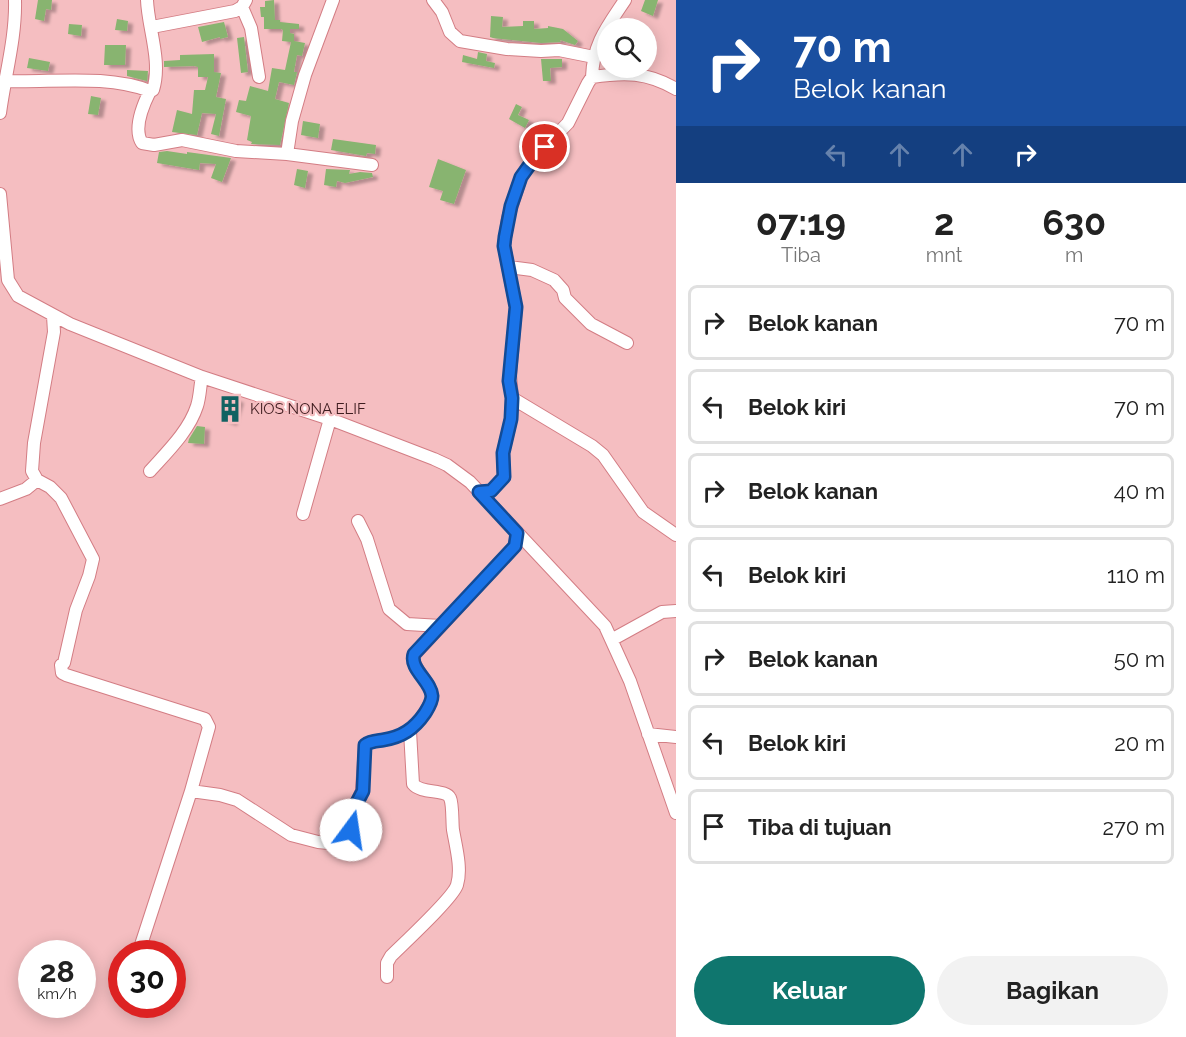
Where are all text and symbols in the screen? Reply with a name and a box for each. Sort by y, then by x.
map controls [597,18,657,78]
button: search [597,18,657,78]
text: 70 m [793,23,892,72]
icon: right [694,24,772,102]
text: Belok kanan [793,73,947,104]
pin [519,121,570,172]
icon: arrive [528,130,561,163]
icon: left [820,138,853,171]
icon: ahead [883,138,916,171]
icon: ahead [946,138,979,171]
icon: right [1009,138,1042,171]
text: 07:19 [756,201,846,243]
text: 2 [934,201,954,243]
text: 630 [1042,201,1106,243]
text: Tiba [781,243,821,267]
text: mnt [926,243,962,267]
text: m [1065,243,1083,267]
icon: right [697,306,730,339]
text: Belok kanan [748,310,878,336]
text: 70 m [1114,310,1165,336]
icon: left [697,390,730,423]
building icon: KIOS NONA ELIF [215,394,245,424]
text: Belok kiri [748,394,846,420]
text: 70 m [1114,394,1165,420]
place label: KIOS NONA ELIF [250,400,366,418]
icon: right [697,474,730,507]
text: Belok kanan [748,478,878,504]
text: 40 m [1114,478,1165,504]
icon: left [697,558,730,591]
text: Belok kiri [748,562,846,588]
text: 110 m [1107,562,1165,588]
icon: right [697,642,730,675]
text: Belok kanan [748,646,878,672]
text: 50 m [1114,646,1165,672]
icon: left [697,726,730,759]
text: Belok kiri [748,730,846,756]
text: 20 m [1114,730,1165,756]
position arrow [319,798,383,862]
icon: arrive [697,810,730,843]
text: Tiba di tujuan [748,814,891,840]
text: 270 m [1103,814,1165,840]
speed limit sign: 30 [108,940,186,1018]
text: 28 [39,954,75,989]
button: Keluar [694,956,925,1025]
button: Bagikan [937,956,1168,1025]
text: km/h [37,985,77,1003]

